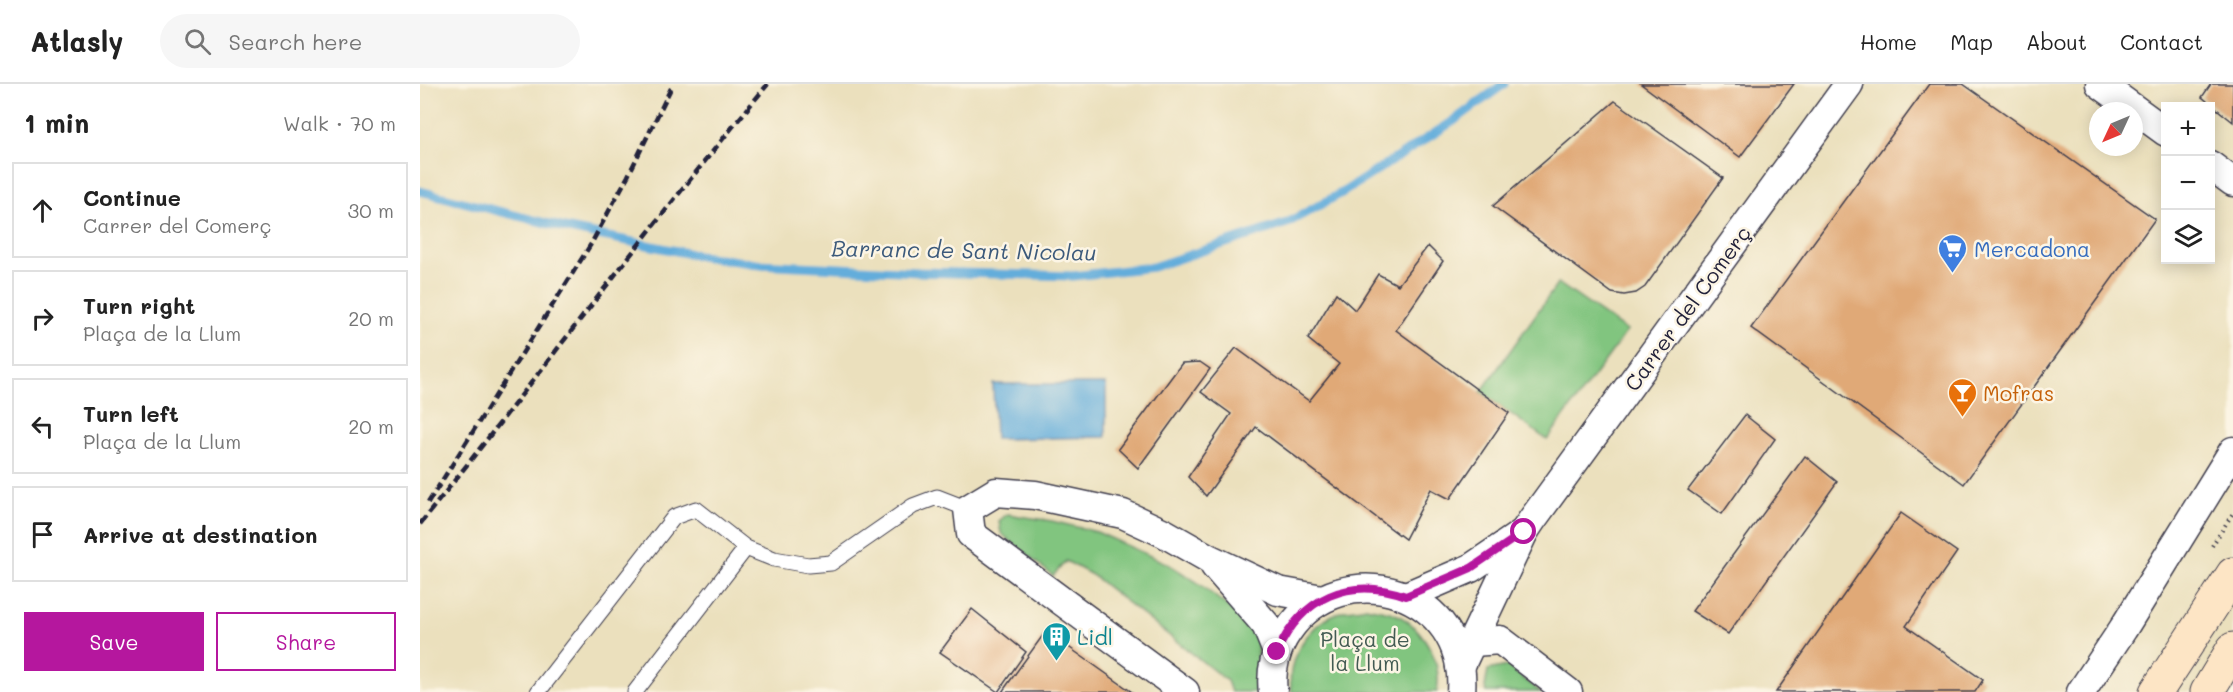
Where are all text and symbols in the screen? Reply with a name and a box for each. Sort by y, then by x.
search box [160,14,580,68]
text: Atlasly [30,23,124,59]
icon: search [181,25,214,58]
text: Search here [229,27,362,56]
text: Home [1860,28,1917,55]
text: Map [1950,28,1993,55]
text: About [2026,28,2087,55]
text: Contact [2120,28,2203,55]
north arrow [2089,102,2143,156]
map controls [2161,102,2215,264]
button: + [2161,102,2215,156]
text: 1 min [24,106,89,140]
text: Walk · 70 m [283,110,396,136]
button: − [2161,156,2215,210]
text: Continue [83,183,181,212]
icon: ahead [26,194,59,227]
text: 30 m [348,197,394,223]
button: layers [2161,210,2215,264]
text: Carrer del Comerç [83,212,271,238]
street label: Carrer del Comerç [1618,220,1756,396]
supermarket icon: Mercadona [1937,232,1969,274]
water label: Barranc de Sant Nicolau [831,233,1097,267]
place label: Mercadona [1974,235,2090,262]
text: Turn right [83,291,195,320]
icon: right [26,302,59,335]
text: 20 m [348,305,394,331]
text: Plaça de la Llum [83,320,241,346]
bar icon: Mofras [1946,376,1978,418]
place label: Mofras [1983,379,2054,406]
text: Turn left [83,399,179,428]
icon: left [26,410,59,443]
text: 20 m [348,413,394,439]
text: Plaça de la Llum [83,428,241,454]
icon: arrive [26,518,59,551]
route start [1510,518,1536,544]
text: Arrive at destination [83,520,318,549]
button: Save [24,612,204,671]
button: Share [216,612,396,671]
building icon: Lidl [1040,620,1072,662]
place label: Lidl [1077,623,1113,650]
park label: Plaça de la Llum [1320,625,1410,676]
route end [1263,638,1289,664]

